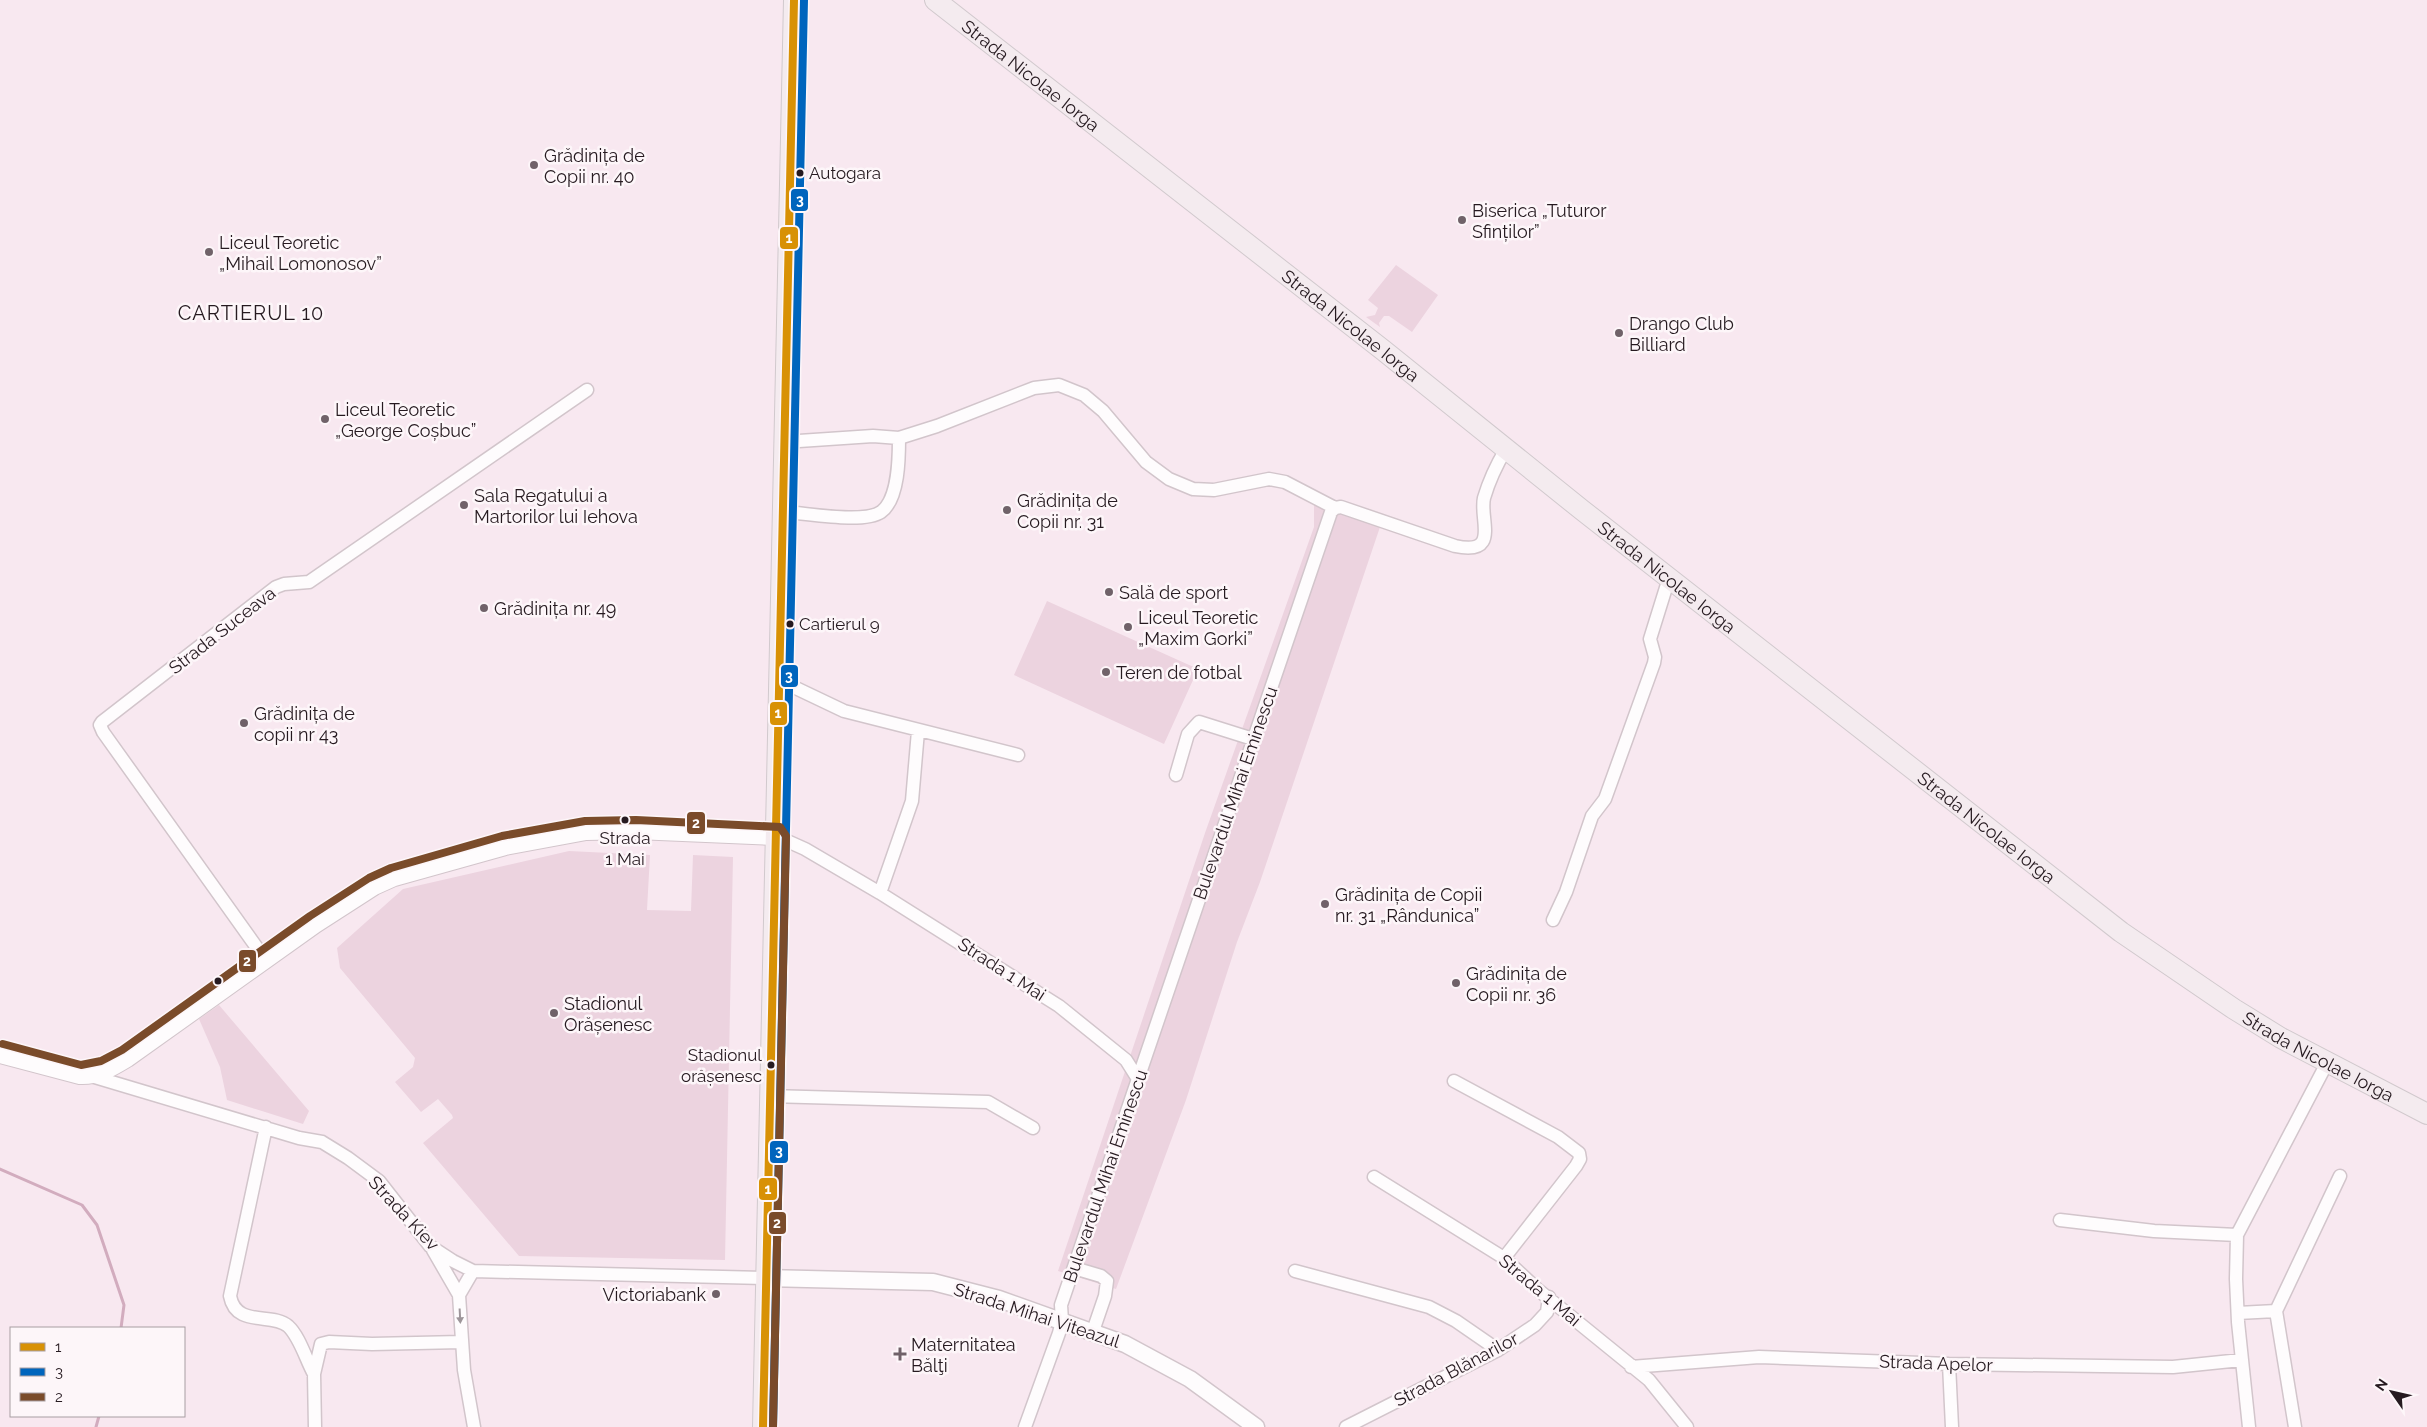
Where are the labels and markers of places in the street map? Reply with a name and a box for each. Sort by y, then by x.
place label: Grădinița de Copii nr. 40 [544,145,645,187]
marker: Grădinița de Copii nr. 40 [528,159,540,171]
place label: Autogara [809,163,881,183]
marker: Autogara [795,168,805,178]
place label: Biserica „Tuturor Sfinților” [1472,200,1607,242]
marker: Biserica „Tuturor Sfinților” [1456,214,1468,226]
place label: Liceul Teoretic „Mihail Lomonosov” [219,232,382,274]
marker: Liceul Teoretic „Mihail Lomonosov” [203,246,215,258]
place label: Drango Club Billiard [1629,313,1734,355]
marker: Drango Club Billiard [1613,327,1625,339]
place label: Liceul Teoretic „George Coșbuc” [335,399,476,441]
marker: Liceul Teoretic „George Coșbuc” [319,413,331,425]
place label: Sala Regatului a Martorilor lui Iehova [474,485,638,527]
place label: Grădinița de Copii nr. 31 [1017,490,1118,532]
marker: Sala Regatului a Martorilor lui Iehova [458,499,470,511]
marker: Grădinița de Copii nr. 31 [1001,504,1013,516]
place label: Sală de sport [1119,582,1228,603]
marker: Sală de sport [1103,586,1115,598]
place label: Grădinița nr. 49 [494,598,616,619]
marker: Grădinița nr. 49 [478,602,490,614]
place label: Liceul Teoretic „Maxim Gorki” [1138,607,1259,649]
place label: Cartierul 9 [799,614,880,634]
marker: Cartierul 9 [785,619,795,629]
marker: Liceul Teoretic „Maxim Gorki” [1122,621,1134,633]
place label: Teren de fotbal [1116,662,1242,683]
marker: Teren de fotbal [1100,666,1112,678]
place label: Grădinița de copii nr 43 [254,703,355,745]
marker: Grădinița de copii nr 43 [238,717,250,729]
marker: Strada 1 Mai [620,815,630,825]
place label: Strada 1 Mai [600,828,650,869]
place label: Grădinița de Copii nr. 31 „Rândunica” [1335,884,1482,926]
marker: Grădinița de Copii nr. 31 „Rândunica” [1319,898,1331,910]
place label: Grădinița de Copii nr. 36 [1466,963,1567,1005]
unlabelled marker [213,976,223,986]
marker: Grădinița de Copii nr. 36 [1450,977,1462,989]
place label: Stadionul Orășenesc [564,993,653,1035]
marker: Stadionul Orășenesc [548,1007,560,1019]
place label: Stadionul orășenesc [681,1045,762,1086]
marker: Stadionul orășenesc [766,1060,776,1070]
place label: Victoriabank [602,1284,706,1305]
marker: Victoriabank [710,1288,722,1300]
place label: Maternitatea Bălţi [911,1334,1016,1376]
marker: Maternitatea Bălţi [893,1347,907,1361]

